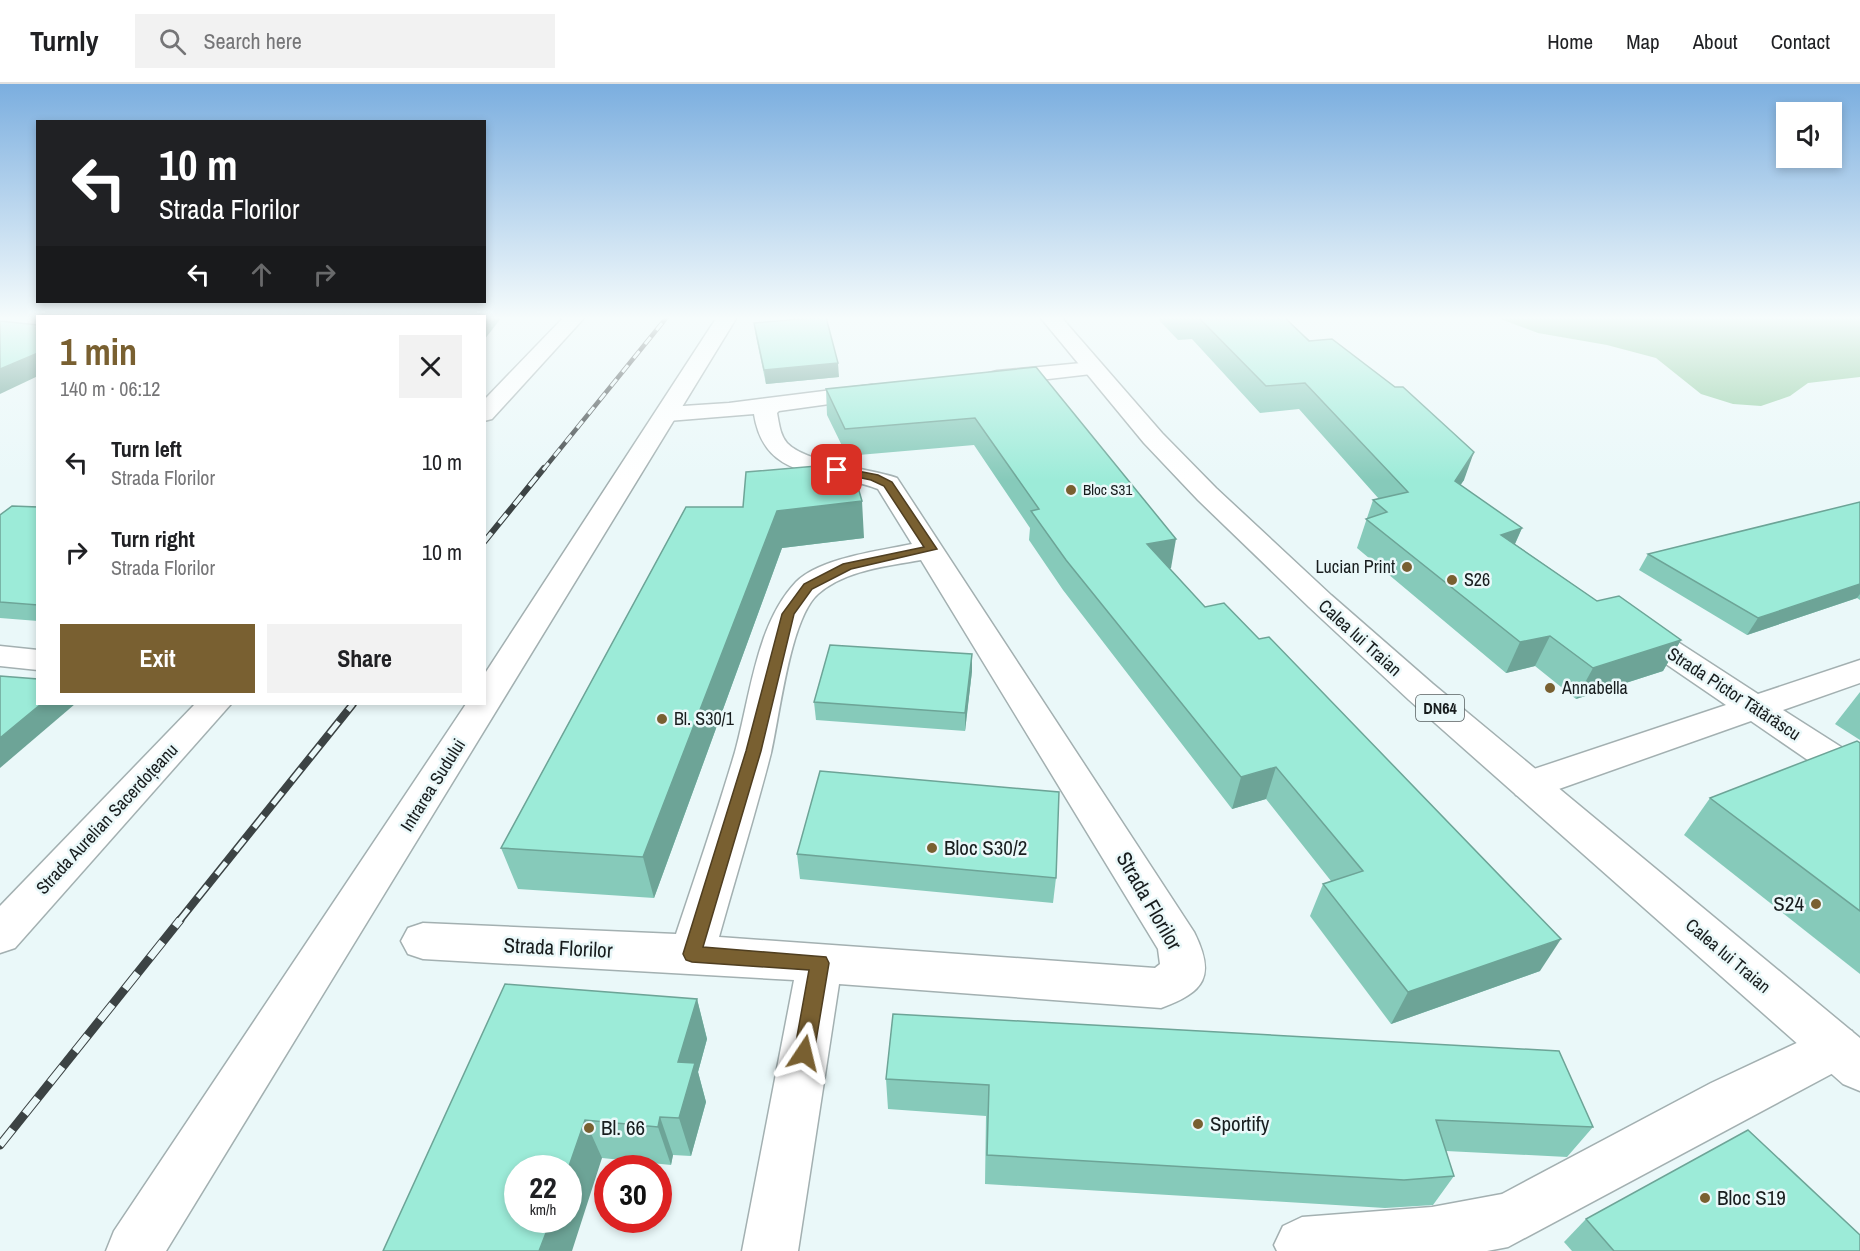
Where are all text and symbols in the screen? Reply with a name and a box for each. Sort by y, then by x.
search box [135,14,555,68]
text: Turnly [30,22,99,60]
icon: search [156,25,189,58]
text: Search here [204,26,302,56]
text: Home [1547,27,1593,56]
text: Map [1626,27,1660,56]
text: About [1693,27,1738,56]
text: Contact [1771,27,1830,56]
map controls [1776,102,1842,168]
button: sound [1776,102,1842,168]
text: 10 m [159,137,238,193]
icon: left [60,144,138,222]
text: Strada Florilor [159,191,299,227]
icon: left [182,258,215,291]
icon: ahead [245,258,278,291]
icon: right [308,258,341,291]
text: 1 min [60,328,137,376]
button: close [399,335,462,398]
text: 140 m · 06:12 [60,375,160,402]
text: Turn left [111,434,182,464]
pin [811,444,862,495]
icon: left [60,446,93,479]
text: 10 m [422,447,462,477]
icon: arrive [820,453,853,486]
text: Strada Florilor [111,464,215,491]
place label: Bloc S31 [1083,479,1132,500]
marker: Bloc S31 [1064,483,1078,497]
text: Turn right [111,524,195,554]
icon: right [60,536,93,569]
text: 10 m [422,537,462,567]
text: Strada Florilor [111,554,215,581]
place label: Lucian Print [1315,554,1395,579]
marker: Lucian Print [1400,560,1414,574]
place label: S26 [1464,567,1490,592]
marker: S26 [1445,573,1459,587]
street label: Calea lui Traian [1313,593,1407,682]
button: Exit [60,624,255,693]
button: Share [267,624,462,693]
street label: Strada Pictor Tătărăscu [1663,641,1806,746]
place label: Annabella [1561,675,1628,700]
marker: Annabella [1543,681,1557,695]
road number: DN64 [1416,695,1464,721]
place label: Bl. S30/1 [674,706,735,731]
marker: Bl. S30/1 [655,712,669,726]
street label: Intrarea Sudului [394,734,471,836]
street label: Strada Aurelian Sacerdoțeanu [30,738,183,900]
place label: Bloc S30/2 [944,833,1027,862]
marker: Bloc S30/2 [925,841,939,855]
street label: Strada Florilor [1110,846,1189,955]
place label: S24 [1773,889,1804,918]
marker: S24 [1809,897,1823,911]
street label: Calea lui Traian [1680,913,1776,999]
street label: Strada Florilor [503,930,614,965]
position arrow [772,1021,836,1085]
place label: Sportify [1210,1109,1270,1138]
place label: Bl. 66 [601,1113,645,1142]
marker: Sportify [1191,1117,1205,1131]
marker: Bl. 66 [582,1121,596,1135]
speed limit sign: 30 [594,1155,672,1233]
text: 22 [529,1167,557,1207]
place label: Bloc S19 [1717,1183,1786,1212]
marker: Bloc S19 [1698,1191,1712,1205]
text: km/h [530,1199,556,1220]

